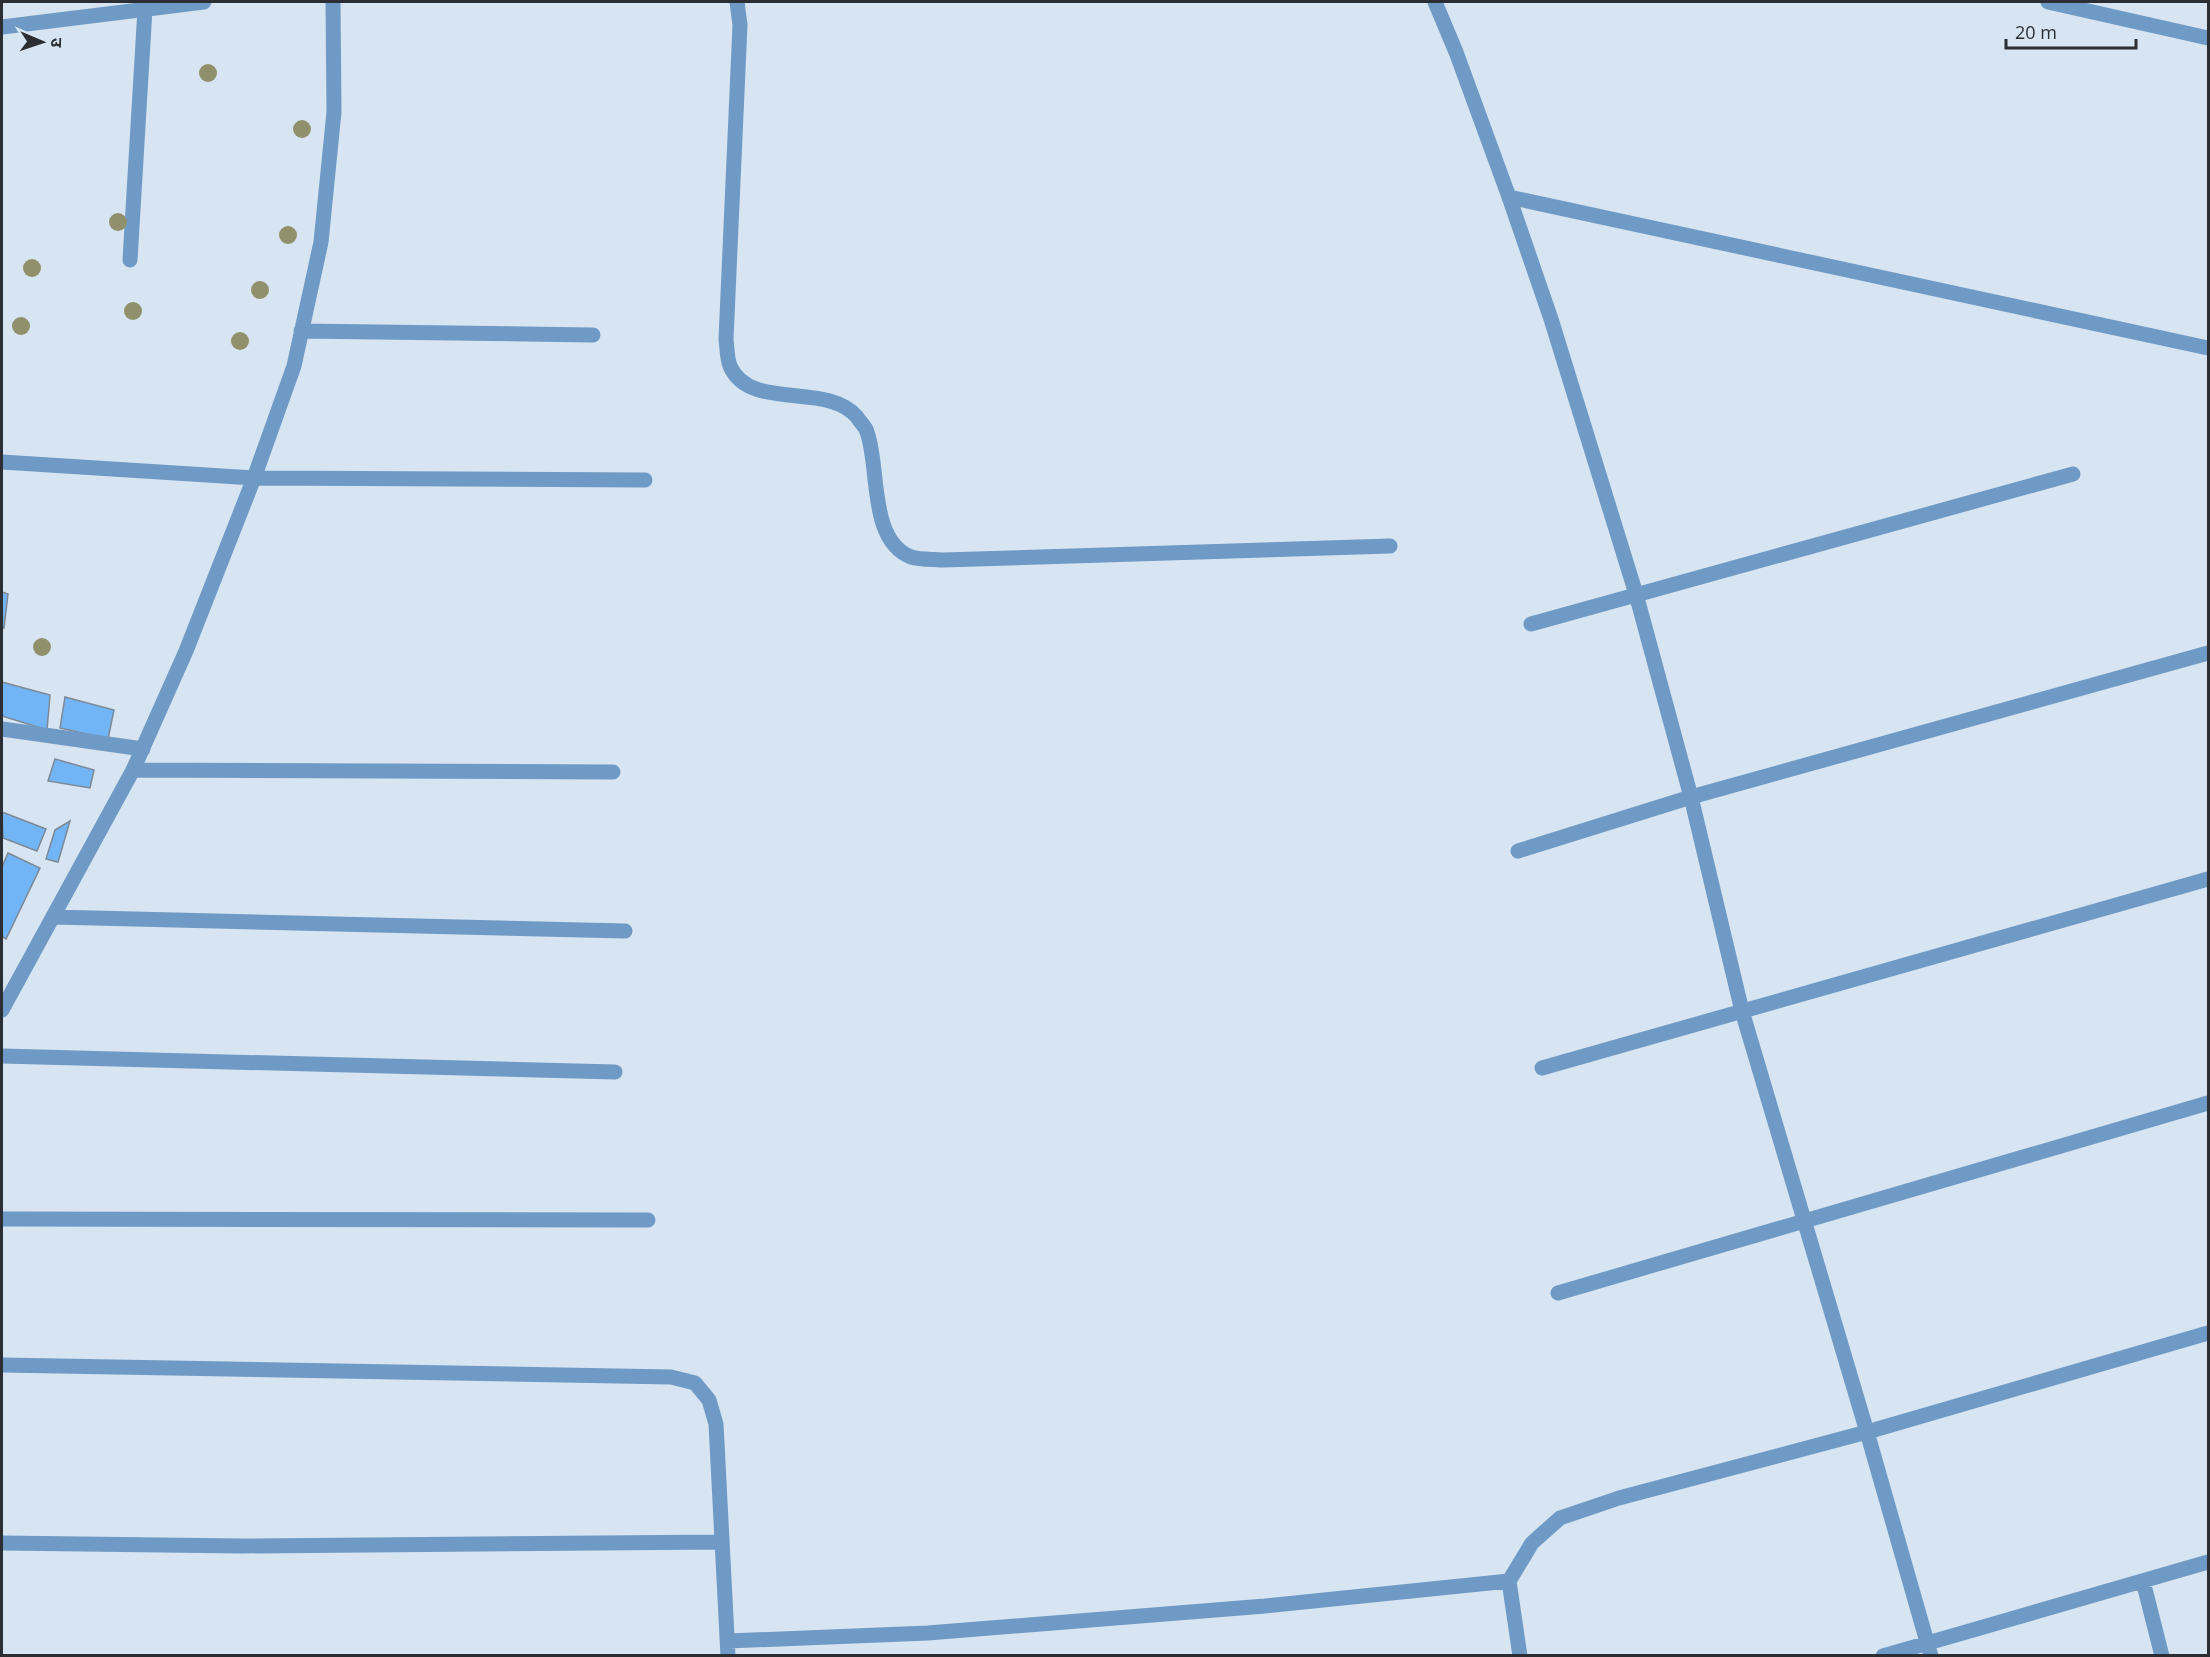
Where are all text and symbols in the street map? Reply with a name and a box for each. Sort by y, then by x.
north arrow [12,12,72,72]
scale bar [2006,12,2136,50]
text: 20 m [2015,20,2057,44]
text: उ [46,37,68,48]

